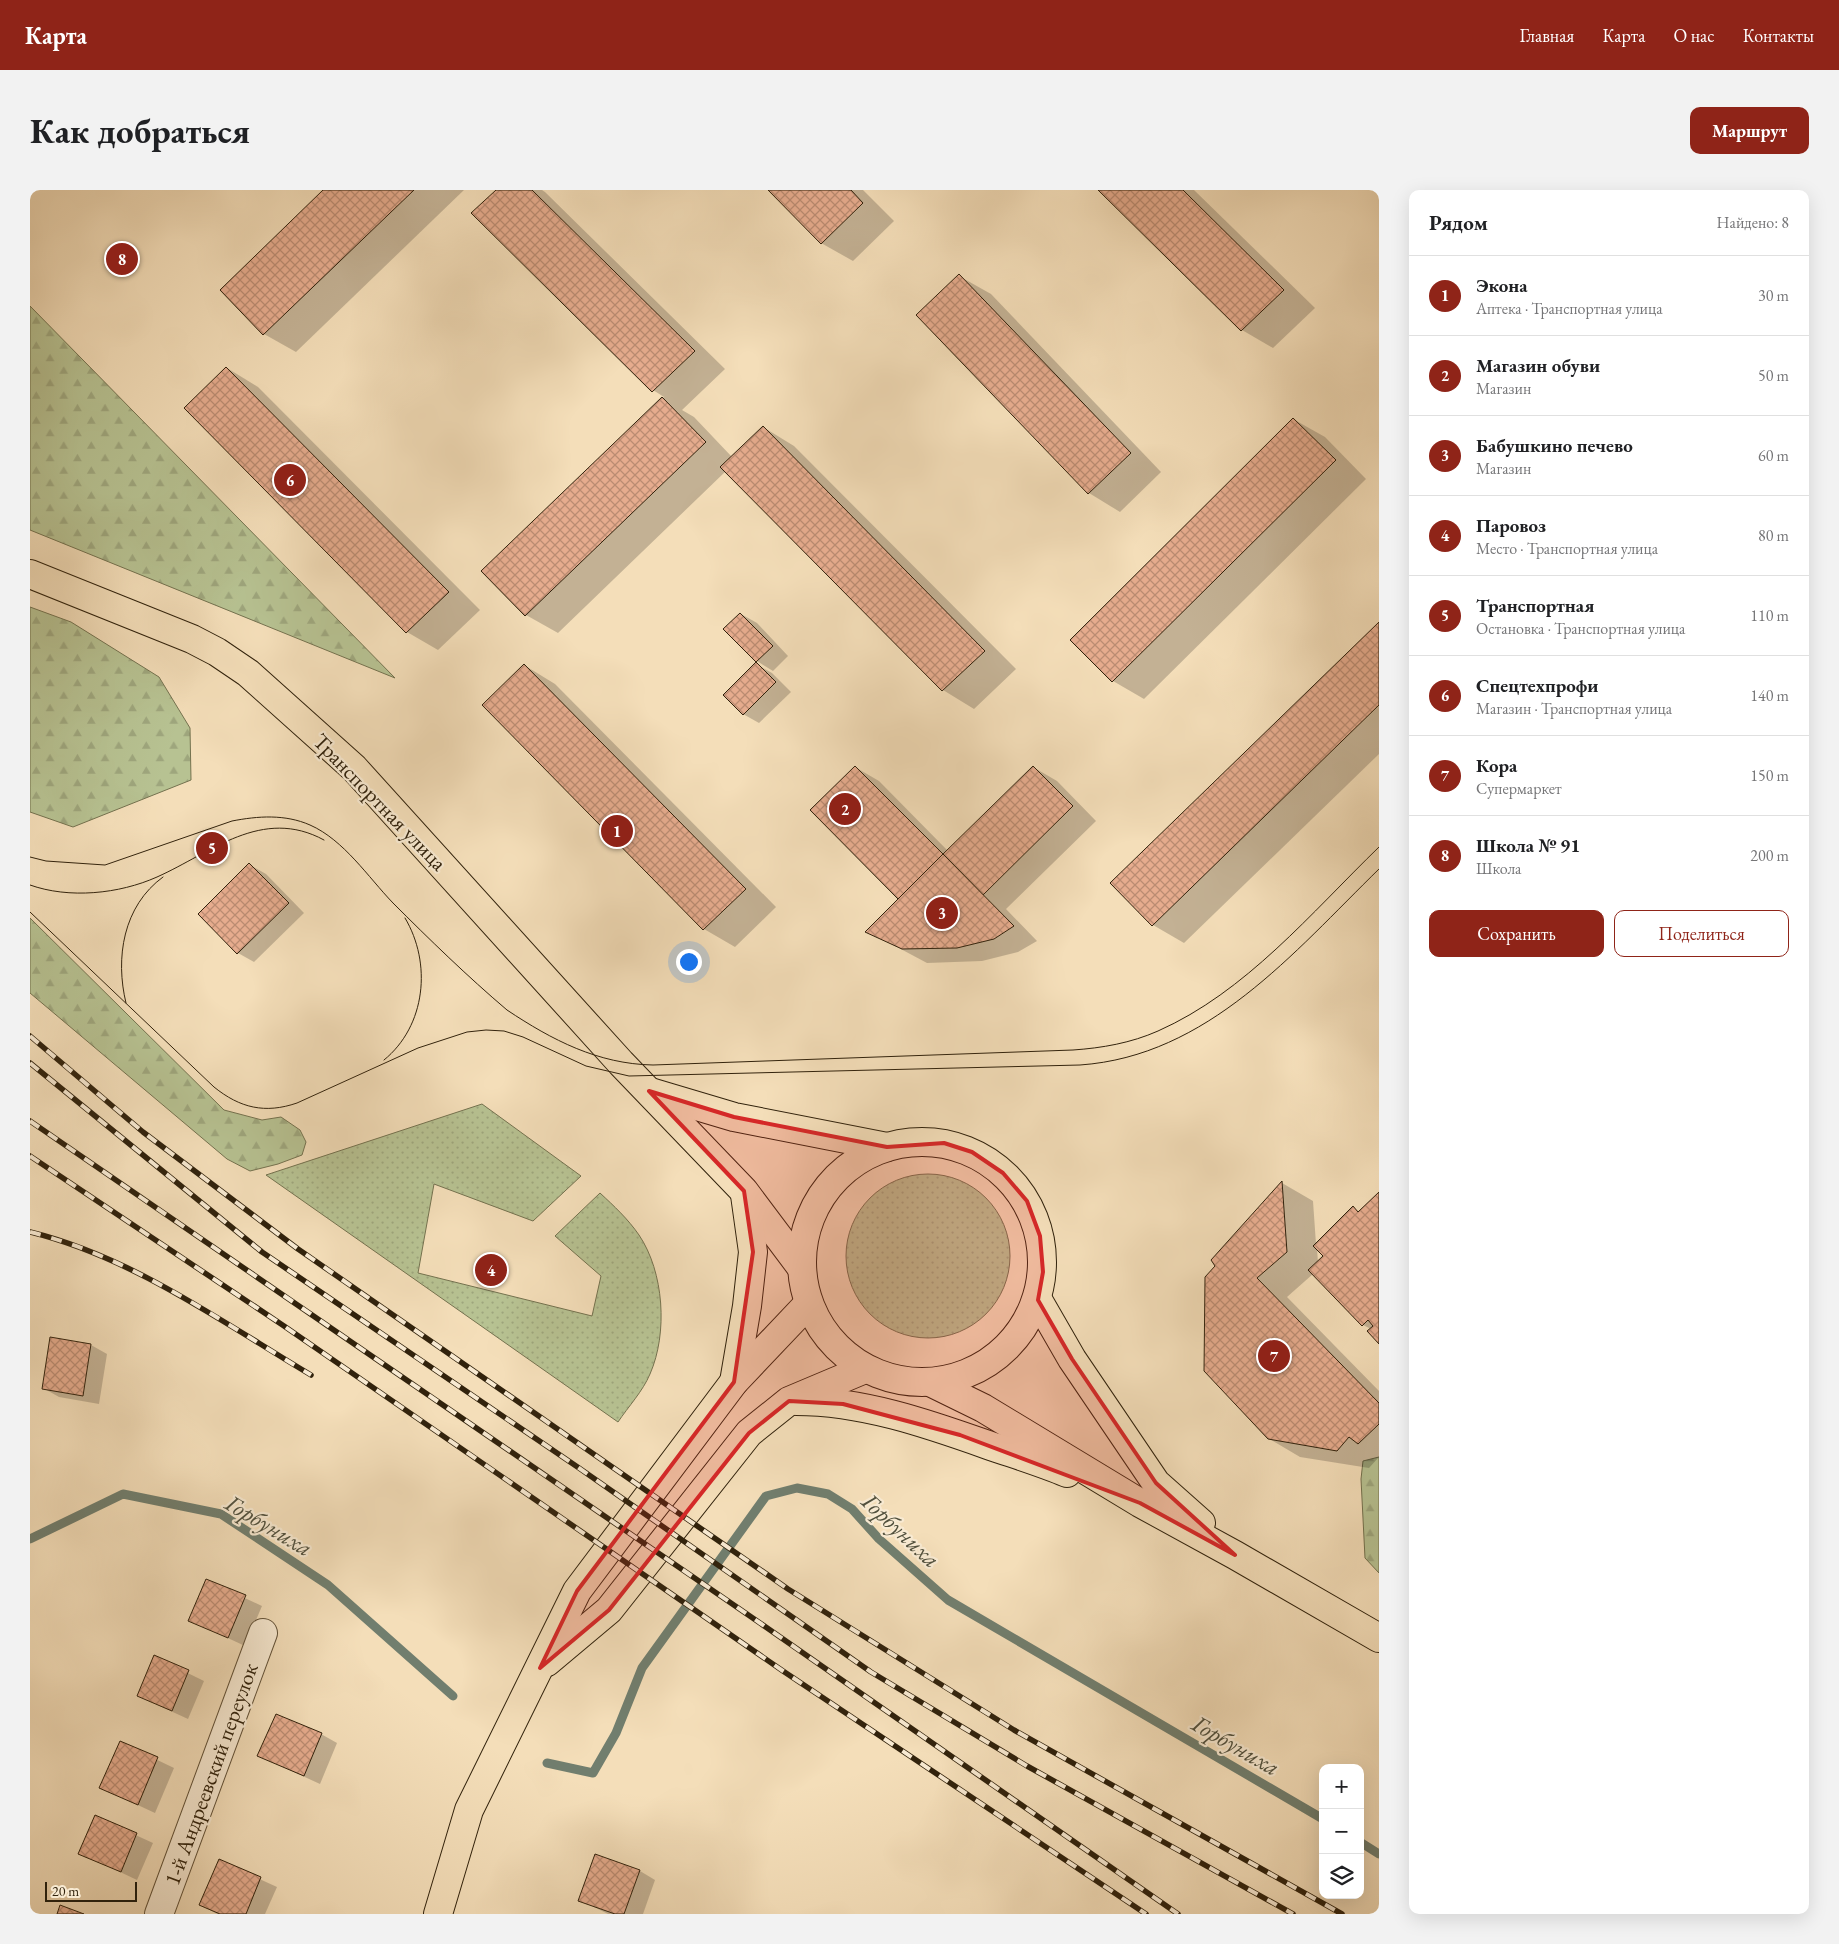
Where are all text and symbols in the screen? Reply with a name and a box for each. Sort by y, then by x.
text: Карта [25,20,87,51]
text: Главная [1520,24,1574,47]
text: Карта [1602,24,1645,47]
text: О нас [1673,24,1715,47]
text: Контакты [1743,24,1814,47]
button: Маршрут [1690,107,1809,154]
text: Как добраться [30,108,250,153]
text: Рядом [1429,209,1488,236]
text: Найдено: 8 [1717,212,1789,233]
pin: 8 [106,240,138,278]
text: Экона [1476,273,1528,298]
text: 1 [1441,285,1449,306]
text: 30 m [1758,285,1789,306]
text: Аптека · Транспортная улица [1476,298,1663,319]
text: Магазин обуви [1476,353,1600,378]
text: 2 [1441,365,1449,386]
text: 50 m [1758,365,1789,386]
text: Магазин [1476,378,1531,399]
text: Бабушкино печево [1476,433,1633,458]
text: 3 [1441,445,1449,466]
text: 60 m [1758,445,1789,466]
text: Магазин [1476,458,1531,479]
pin: 6 [274,461,306,499]
text: Паровоз [1476,513,1546,538]
text: 4 [1441,525,1449,546]
text: 80 m [1758,525,1789,546]
text: Место · Транспортная улица [1476,538,1658,559]
text: Транспортная [1476,593,1594,618]
text: 5 [1441,605,1449,626]
text: 110 m [1750,605,1789,626]
text: Остановка · Транспортная улица [1476,618,1685,639]
text: Спецтехпрофи [1476,673,1598,698]
text: 6 [1441,685,1449,706]
text: 140 m [1750,685,1789,706]
text: Магазин · Транспортная улица [1476,698,1672,719]
street label: Транспортная улица [307,727,453,877]
text: Кора [1476,753,1517,778]
text: 7 [1441,765,1449,786]
text: 150 m [1750,765,1789,786]
text: Супермаркет [1476,778,1562,799]
pin: 2 [829,790,861,828]
pin: 1 [601,812,633,850]
pin: 5 [196,829,228,867]
text: Школа № 91 [1476,833,1580,858]
text: 8 [1441,845,1449,866]
text: 200 m [1750,845,1789,866]
text: Школа [1476,858,1521,879]
pin: 3 [926,894,958,932]
button: Сохранить [1429,910,1604,957]
button: Поделиться [1614,910,1789,957]
your location [676,949,702,975]
pin: 4 [475,1251,507,1289]
pin: 7 [1258,1337,1290,1375]
water label: Горбуниха [854,1485,947,1574]
water label: Горбуниха [219,1486,318,1563]
street label: 1-й Андреевский переулок [157,1658,265,1889]
water label: Горбуниха [1186,1707,1286,1783]
map controls [1319,1764,1364,1899]
button: + [1319,1764,1364,1809]
button: − [1319,1809,1364,1854]
button: layers [1319,1854,1364,1899]
scale bar [45,1879,138,1902]
text: 20 m [52,1882,79,1900]

